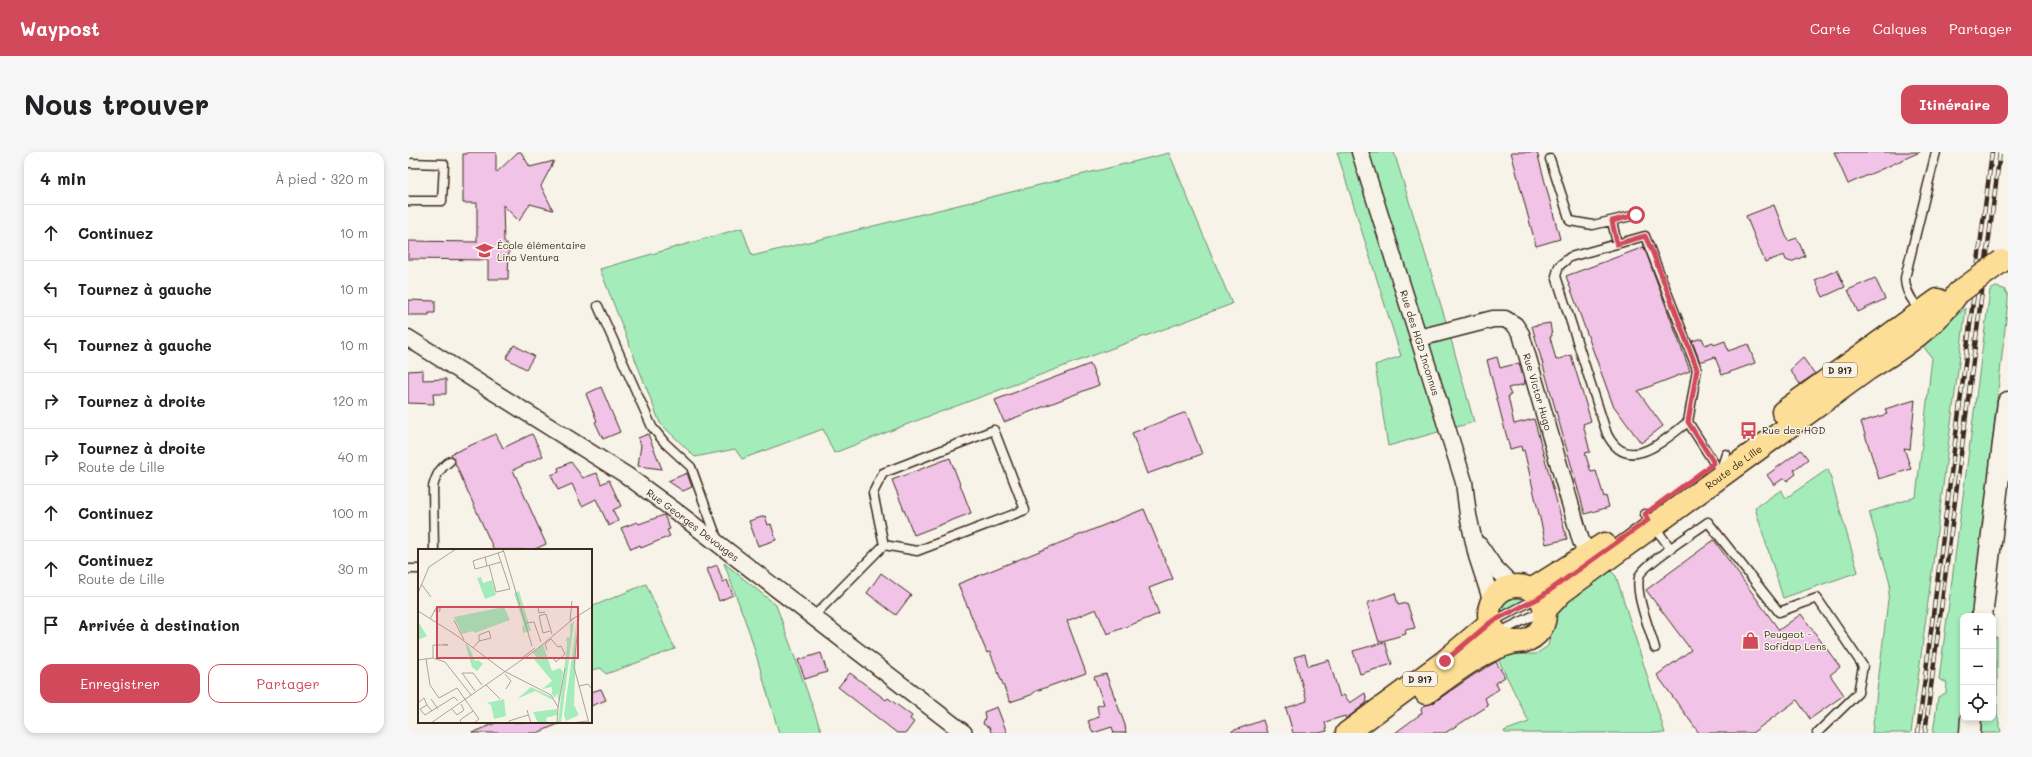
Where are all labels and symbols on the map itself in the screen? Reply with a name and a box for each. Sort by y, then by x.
route start [1627,206,1645,224]
place label: École élémentaire Lino Ventura [497,238,586,264]
school or university icon: École élémentaire Lino Ventura [474,241,494,261]
street label: Rue des HGD Inconnus [1397,288,1443,397]
street label: Rue Victor Hugo [1520,352,1556,432]
road number: D 917 [1823,363,1857,377]
bus stop icon: Rue des HGD [1739,420,1759,440]
place label: Rue des HGD [1762,423,1825,437]
street label: Route de Lille [1702,442,1765,492]
street label: Rue Georges Devouges [644,485,742,565]
inset map [418,549,592,723]
place label: Peugeot - Sofidap Lens [1764,627,1826,653]
shop icon: Peugeot - Sofidap Lens [1741,630,1761,650]
route end [1436,652,1454,670]
road number: D 917 [1403,672,1437,686]

